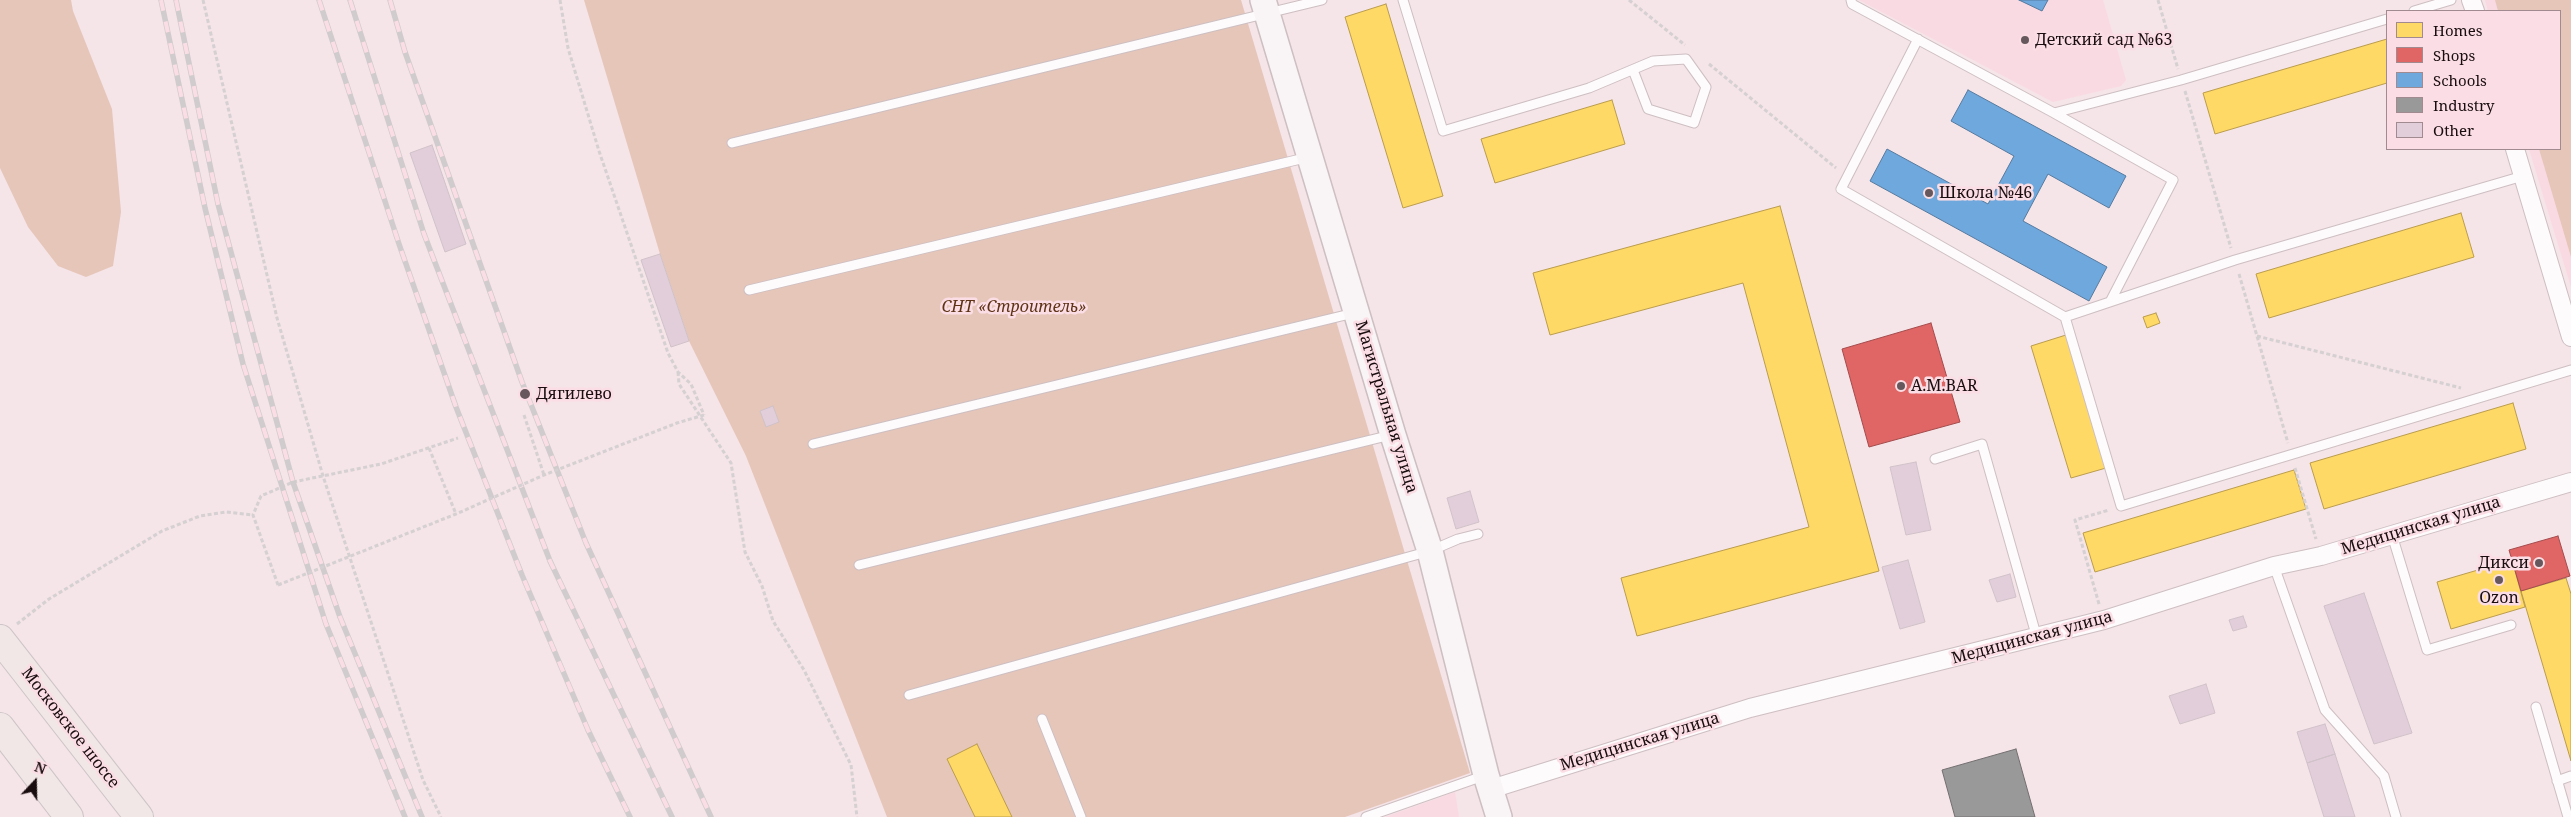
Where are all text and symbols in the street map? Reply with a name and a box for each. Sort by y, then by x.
legend [2386,10,2561,150]
text: Homes [2433,20,2483,40]
place label: Детский сад №63 [2035,30,2172,50]
marker: Детский сад №63 [2019,34,2031,46]
text: Shops [2433,45,2475,65]
text: Schools [2433,70,2487,90]
text: Industry [2433,95,2495,115]
text: Other [2433,120,2474,140]
place label: Школа №46 [1939,183,2032,203]
marker: Школа №46 [1923,187,1935,199]
park label: СНТ «Строитель» [942,297,1086,317]
street label: Магистральная улица [1351,318,1421,496]
place label: А.М.BAR [1911,376,1977,396]
marker: А.М.BAR [1895,380,1907,392]
place label: Дягилево [536,384,612,404]
marker: Дягилево [518,387,532,401]
street label: Медицинская улица [2339,493,2503,559]
place label: Дикси [2478,553,2529,573]
marker: Дикси [2533,557,2545,569]
marker: Ozon [2493,574,2505,586]
place label: Ozon [2479,588,2519,608]
street label: Медицинская улица [1949,607,2115,669]
street label: Московское шоссе [17,664,123,792]
street label: Медицинская улица [1558,709,1722,775]
north arrow [10,757,60,807]
text: N [32,757,49,778]

